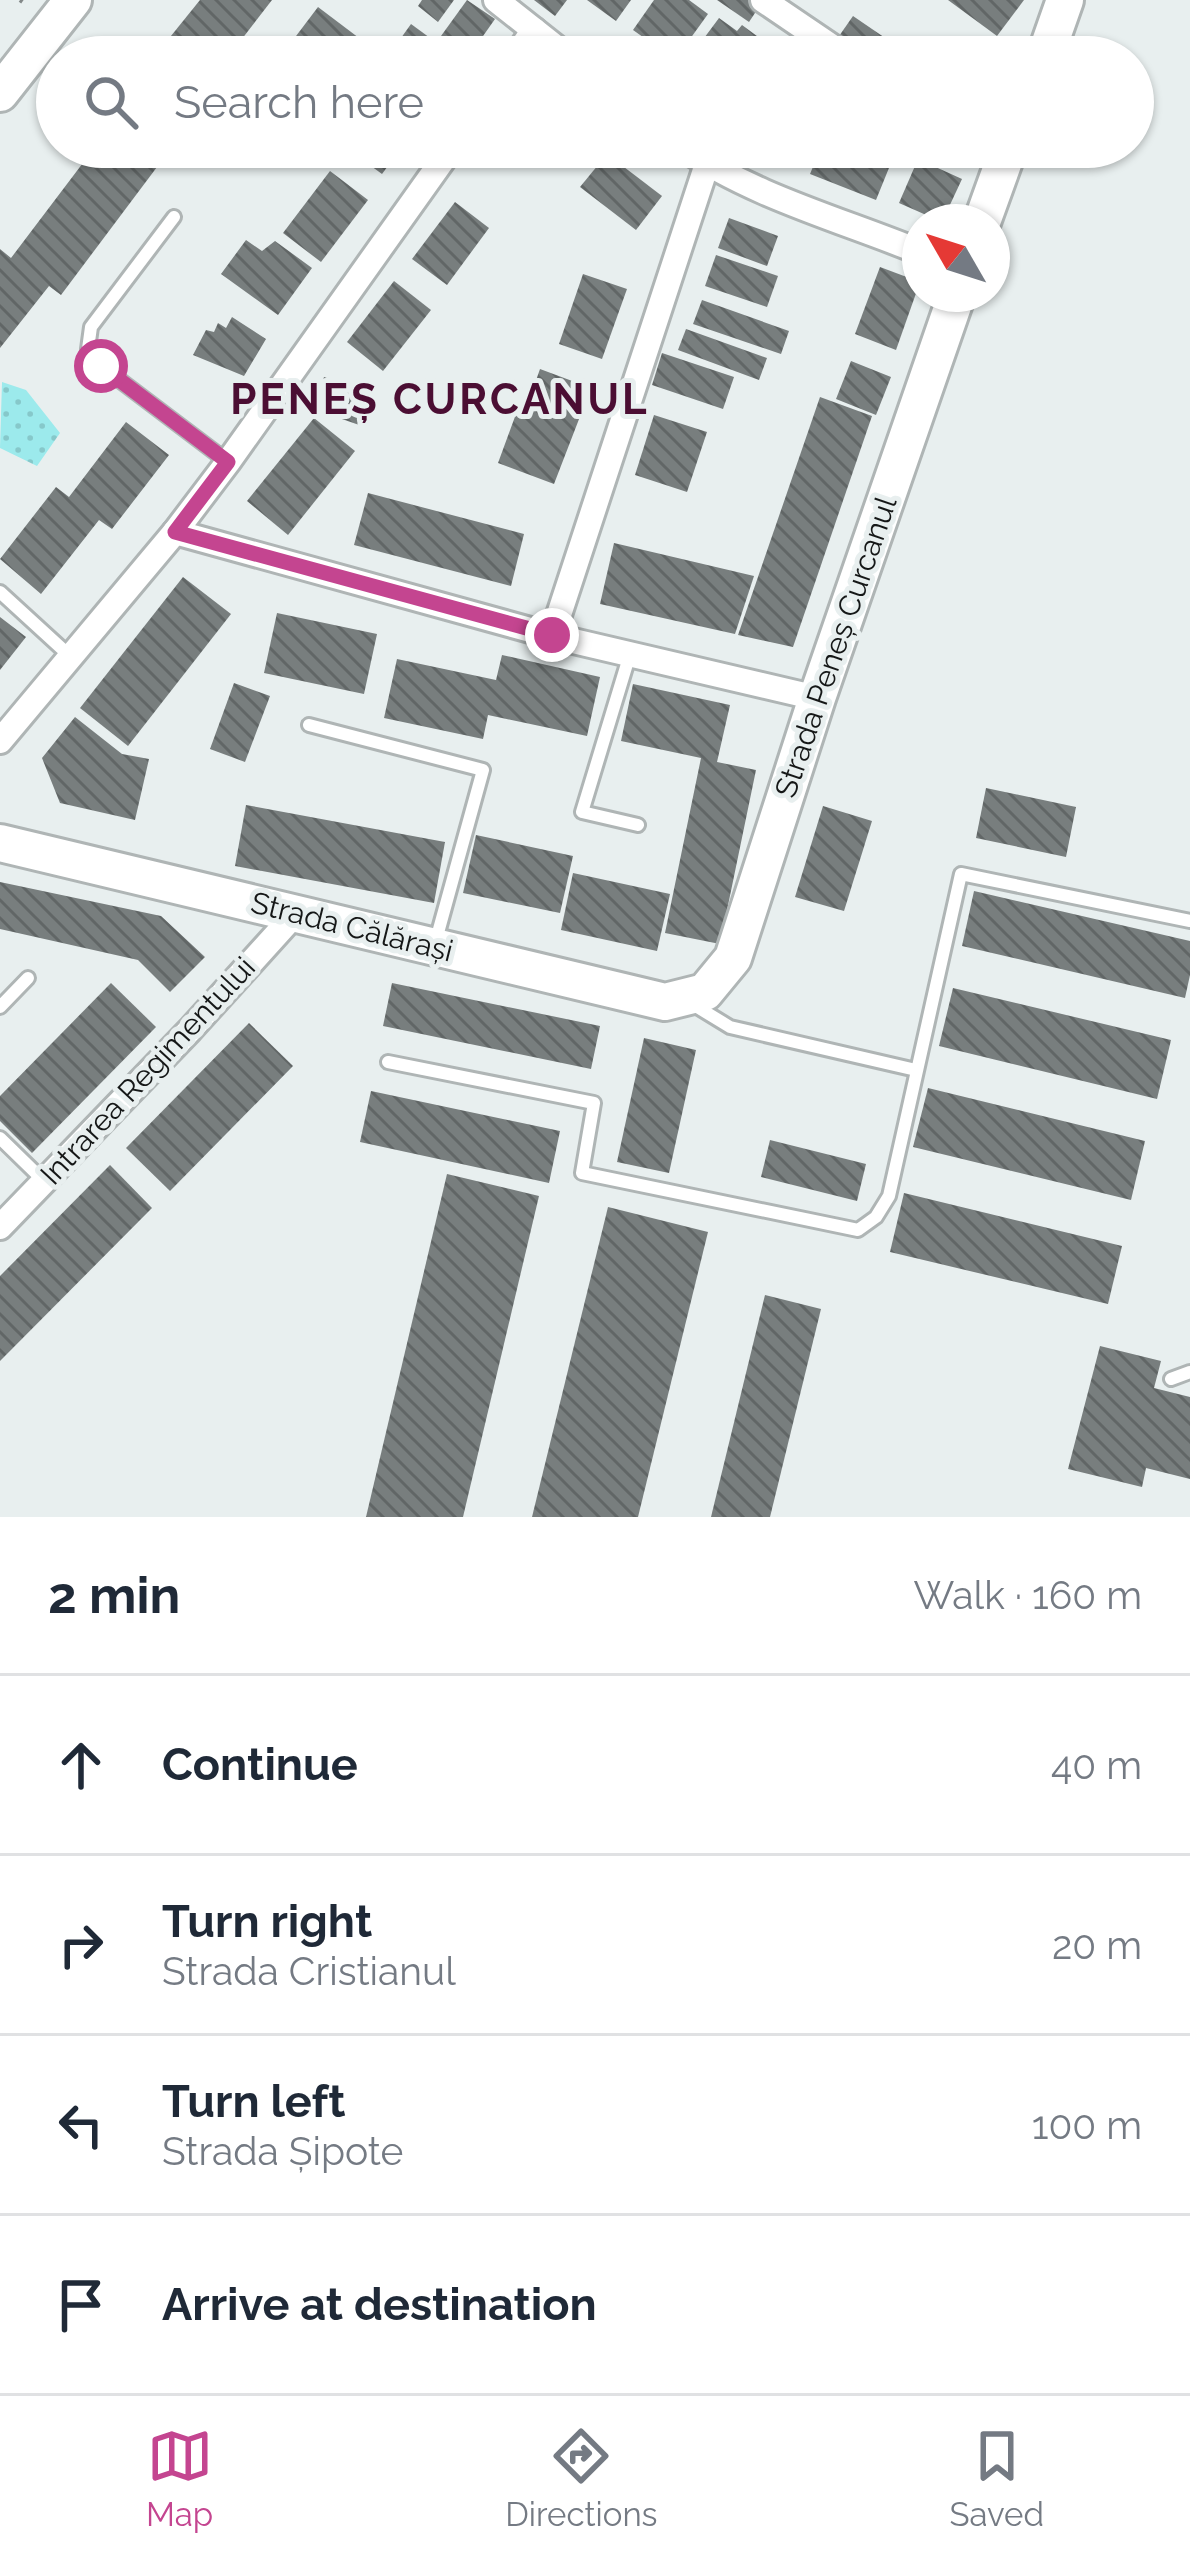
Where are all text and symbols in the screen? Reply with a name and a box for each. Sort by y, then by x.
search box [36,36,1154,168]
icon: search [78,69,144,135]
text: Search here [174,76,424,129]
north arrow [902,204,1010,312]
route start [74,339,128,393]
district label: PENEȘ CURCANUL [230,375,650,424]
street label: Strada Peneș Curcanul [768,491,904,802]
route end [525,608,579,662]
street label: Strada Călărași [248,885,457,969]
street label: Intrarea Regimentului [33,950,262,1192]
text: 2 min [48,1565,180,1625]
text: Walk · 160 m [914,1572,1142,1618]
icon: ahead [48,1732,114,1798]
text: Continue [162,1738,358,1791]
text: 40 m [1051,1742,1142,1788]
text: Turn right [162,1895,372,1948]
icon: right [48,1912,114,1978]
text: 20 m [1052,1922,1142,1968]
text: Strada Cristianul [162,1948,456,1994]
text: Turn left [162,2075,345,2128]
icon: left [48,2092,114,2158]
text: 100 m [1032,2102,1142,2148]
text: Strada Șipote [162,2128,403,2174]
icon: arrive [48,2272,114,2338]
text: Arrive at destination [162,2278,597,2331]
tab: Map [146,2423,213,2534]
tab: Directions [505,2423,658,2534]
tab: Saved [950,2423,1044,2534]

